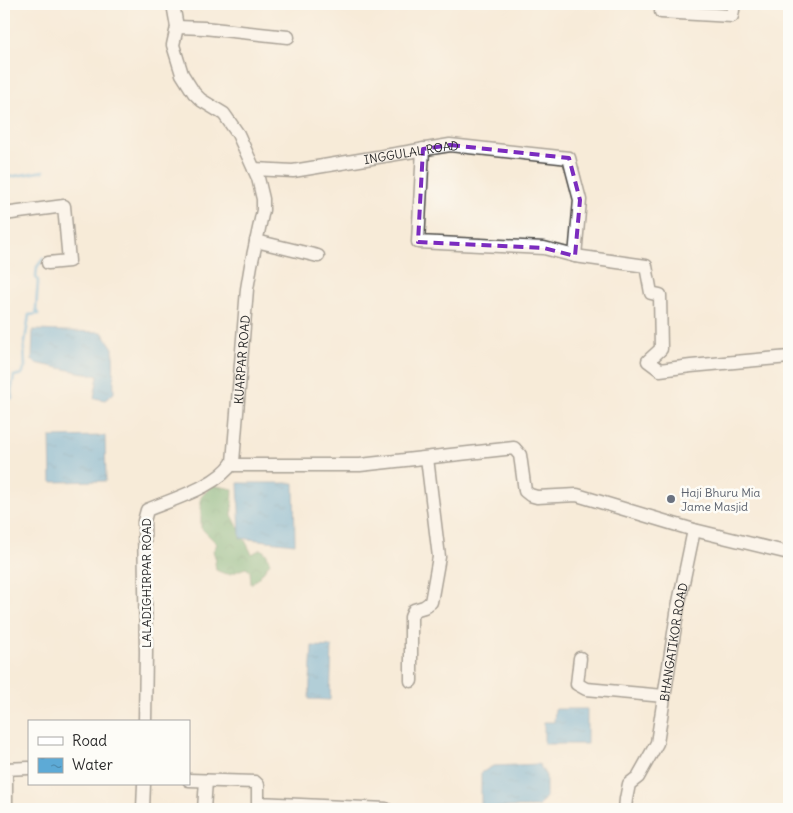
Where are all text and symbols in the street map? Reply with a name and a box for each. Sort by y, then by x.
street label: INGGULAL ROAD [363,138,459,167]
street label: KUARPAR ROAD [230,315,252,405]
place label: Haji Bhuru Mia Jame Masjid [681,485,761,514]
marker: Haji Bhuru Mia Jame Masjid [665,493,677,505]
street label: LALADIGHIRPAR ROAD [139,518,154,648]
street label: BHANGATIKOR ROAD [656,581,690,702]
legend [28,720,190,786]
text: Road [72,731,107,750]
text: Water [72,755,113,774]

